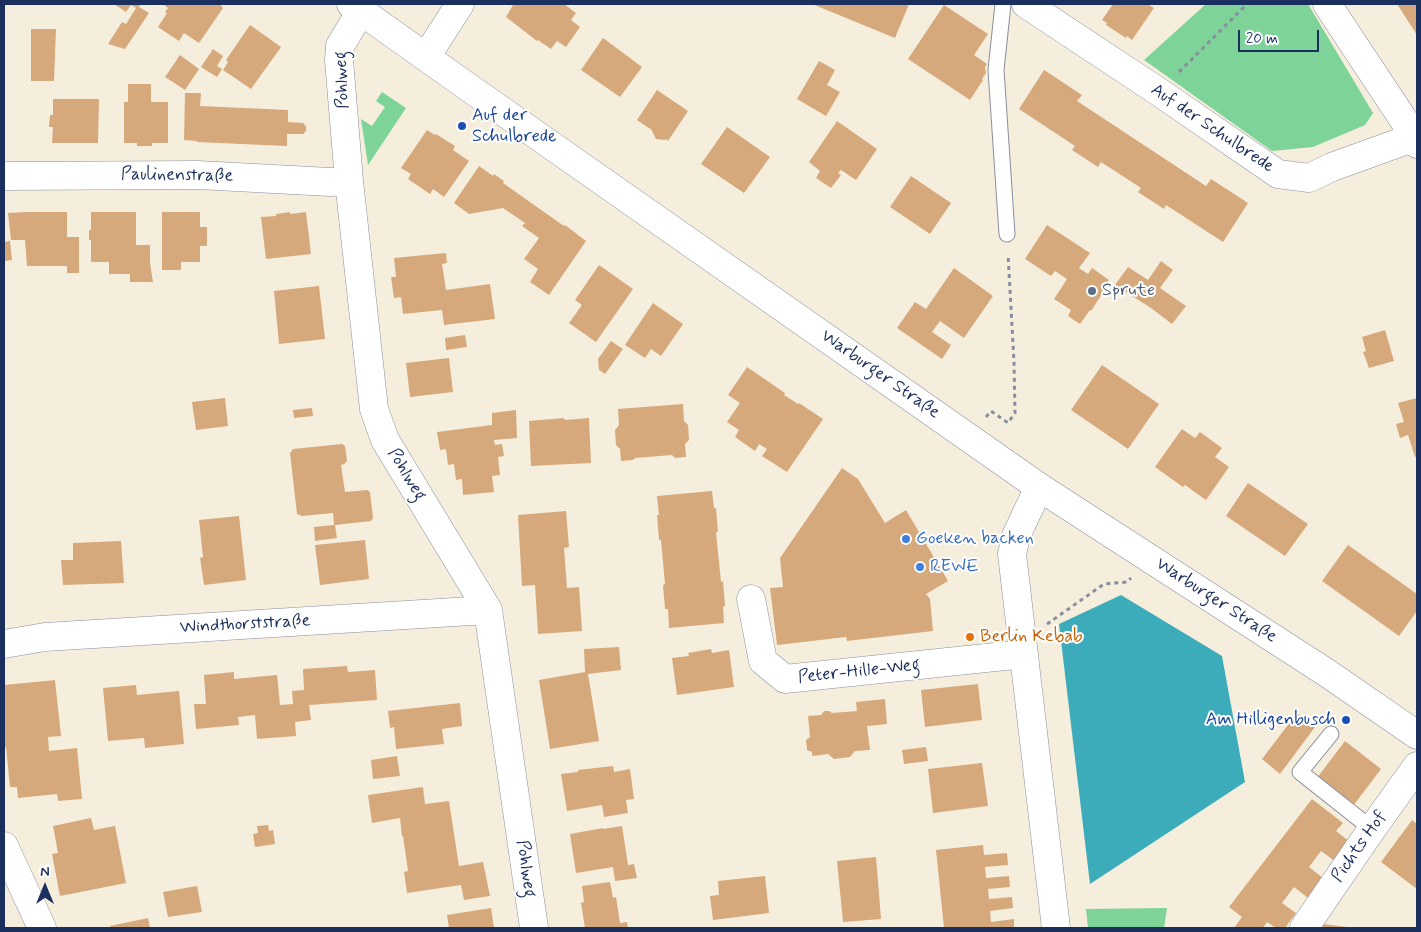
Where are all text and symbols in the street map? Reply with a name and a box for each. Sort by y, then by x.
scale bar [1241,20,1322,52]
text: 20 m [1246,29,1278,49]
street label: Pohlweg [331,51,355,109]
street label: Auf der Schulbrede [1146,80,1278,178]
place label: Auf der Schulbrede [472,105,556,148]
marker: Auf der Schulbrede [456,120,468,132]
street label: Paulinenstraße [121,164,233,188]
place label: Sprute [1102,280,1155,302]
marker: Sprute [1086,285,1098,297]
street label: Warburger Straße [816,326,944,424]
street label: Pohlweg [382,445,430,505]
place label: Goeken backen [916,528,1034,550]
marker: Goeken backen [900,533,912,545]
street label: Warburger Straße [1151,554,1281,648]
place label: REWE [930,556,979,578]
marker: REWE [914,561,926,573]
street label: Windthorststraße [179,611,311,639]
place label: Berlin Kebab [980,626,1083,648]
marker: Berlin Kebab [964,631,976,643]
street label: Peter-Hille-Weg [797,655,921,689]
place label: Am Hilligenbusch [1206,709,1336,731]
marker: Am Hilligenbusch [1340,714,1352,726]
street label: Pichts Hof [1328,807,1392,887]
street label: Pohlweg [510,839,540,899]
north arrow [20,862,70,912]
text: N [40,863,50,881]

